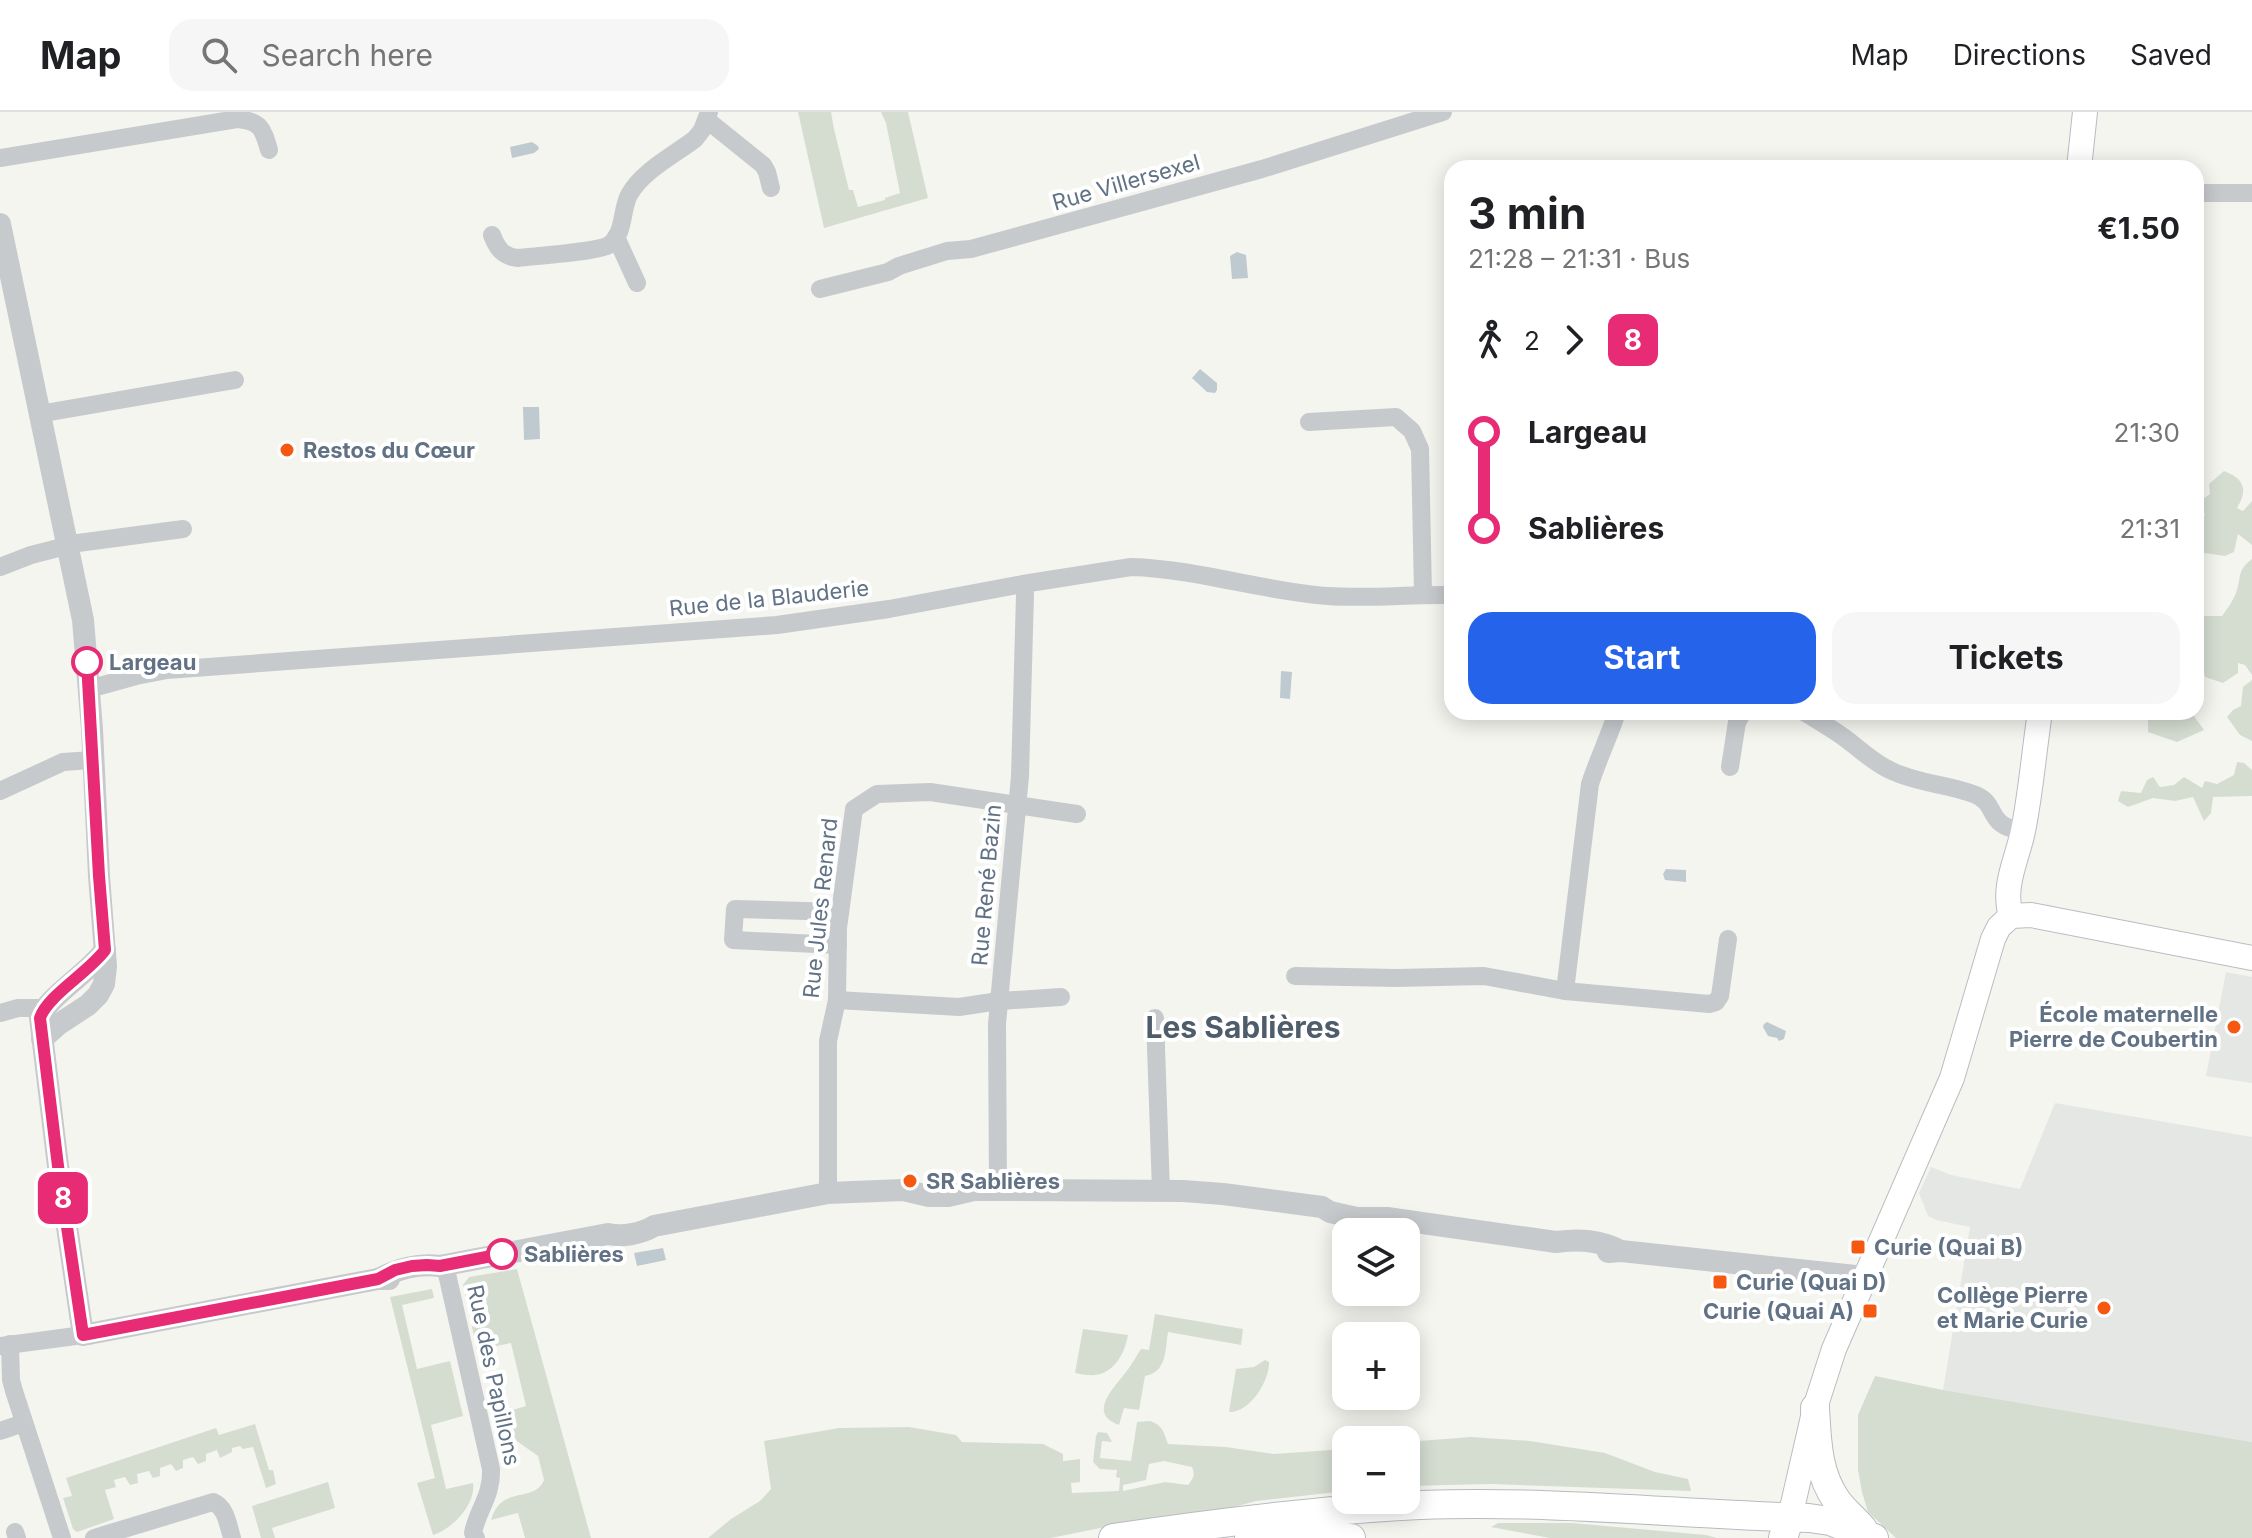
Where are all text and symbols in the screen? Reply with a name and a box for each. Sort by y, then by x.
search box [169,19,729,91]
text: Map [40,32,121,78]
icon: search [197,33,241,77]
text: Search here [261,37,433,73]
text: Map [1850,38,1909,72]
text: Directions [1953,38,2086,72]
text: Saved [2130,38,2212,72]
street label: Rue Villersexel [1049,149,1203,215]
text: 3 min [1468,186,1586,240]
text: €1.50 [2097,210,2180,246]
text: 21:28 – 21:31 · Bus [1468,243,1690,274]
icon: walk [1468,318,1512,362]
icon: forward [1552,318,1596,362]
text: 8 [1624,323,1642,357]
text: 2 [1524,325,1540,356]
text: Largeau [1528,414,1647,450]
text: 21:30 [2114,417,2180,448]
place label: Restos du Cœur [303,437,475,463]
marker: Restos du Cœur [278,441,296,459]
text: Sablières [1528,510,1664,546]
text: 21:31 [2119,513,2180,544]
street label: Rue de la Blauderie [668,575,870,621]
button: Start [1468,612,1816,704]
button: Tickets [1832,612,2180,704]
marker: Largeau [72,647,102,677]
place label: Largeau [109,649,196,675]
street label: Rue René Bazin [966,803,1006,967]
street label: Rue Jules Renard [798,817,842,999]
place label: École maternelle Pierre de Coubertin [2009,1001,2218,1052]
district label: Les Sablières [1146,1009,1341,1045]
marker: École maternelle Pierre de Coubertin [2225,1018,2243,1036]
place label: SR Sablières [926,1168,1060,1194]
line badge: 8 [37,1172,89,1224]
marker: SR Sablières [901,1172,919,1190]
text: 8 [54,1181,72,1215]
map controls [1332,1218,1420,1514]
button: layers [1332,1218,1420,1306]
place label: Curie (Quai B) [1874,1234,2023,1260]
marker: Curie (Quai B) [1849,1238,1867,1256]
marker: Sablières [487,1239,517,1269]
place label: Sablières [524,1241,624,1267]
place label: Curie (Quai D) [1736,1269,1887,1295]
marker: Curie (Quai D) [1711,1273,1729,1291]
street label: Rue des Papillons [462,1282,526,1468]
place label: Collège Pierre et Marie Curie [1937,1282,2088,1333]
place label: Curie (Quai A) [1703,1298,1854,1324]
marker: Collège Pierre et Marie Curie [2095,1299,2113,1317]
marker: Curie (Quai A) [1861,1302,1879,1320]
button: + [1332,1322,1420,1410]
button: − [1332,1426,1420,1514]

